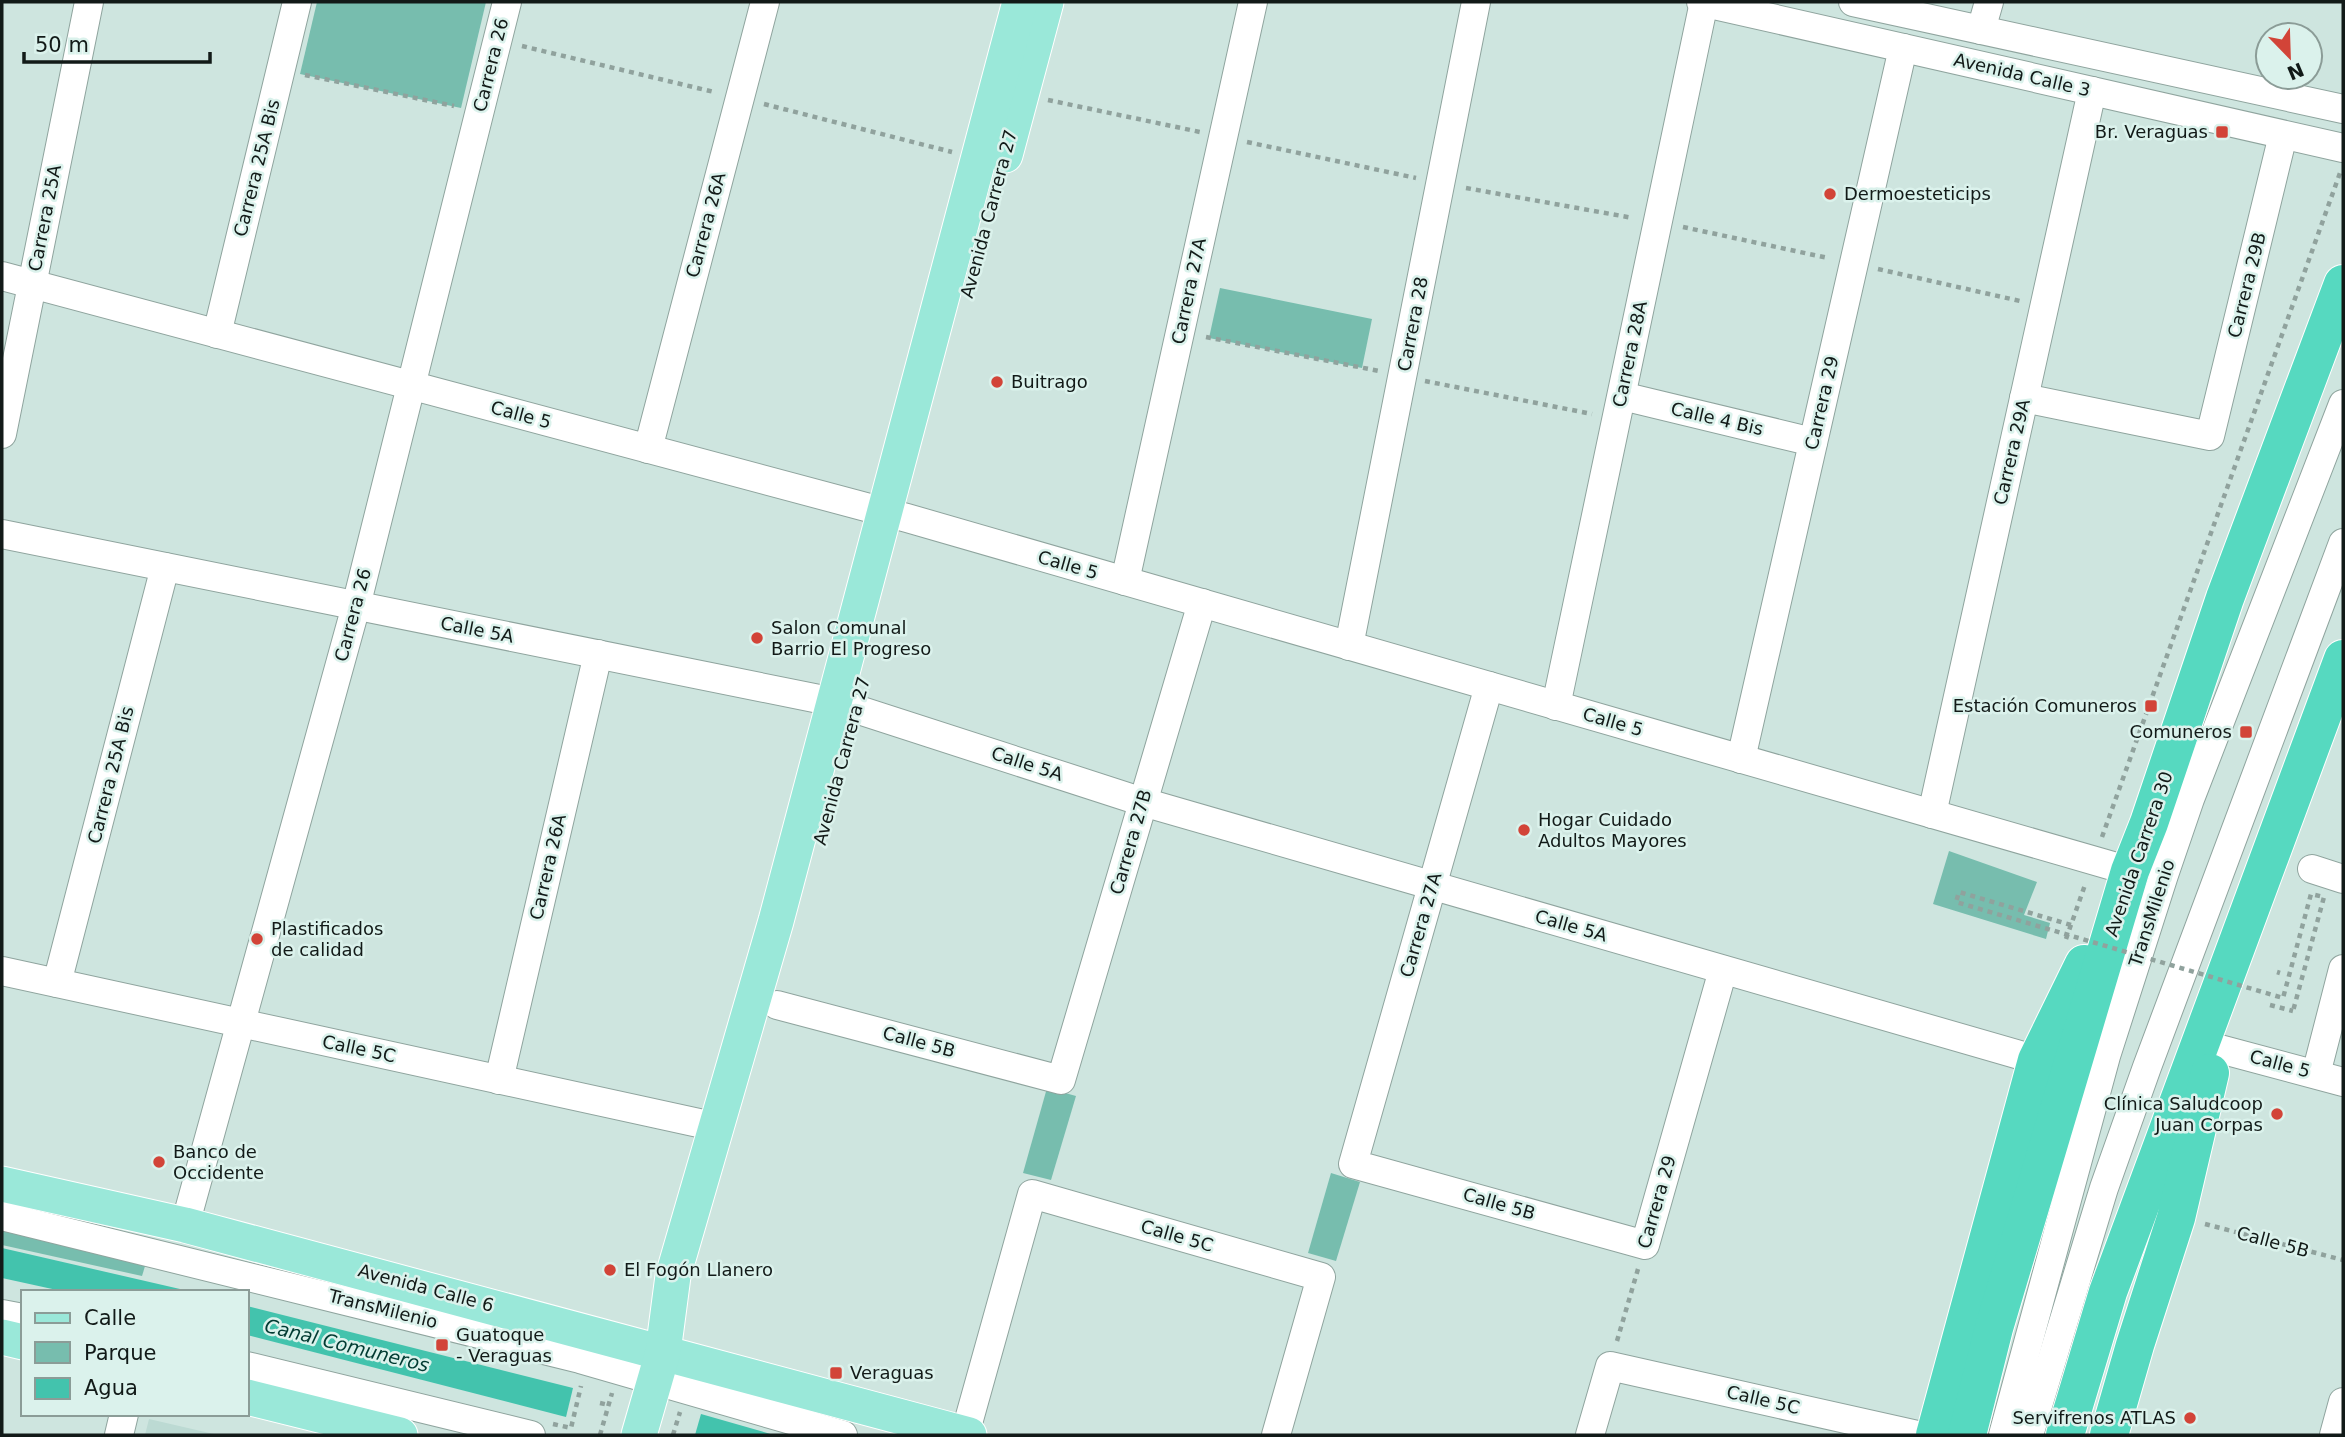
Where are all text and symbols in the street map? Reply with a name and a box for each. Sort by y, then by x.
street label: Carrera 26 [469,16,512,114]
scale bar [24,21,210,65]
north arrow [2254,21,2324,91]
text: 50 m [35,33,89,57]
street label: Avenida Calle 3 [1952,49,2092,100]
text: N [2284,58,2307,85]
street label: Carrera 25A Bis [229,97,284,239]
place label: Br. Veraguas [2095,121,2208,142]
marker: Br. Veraguas [2214,124,2230,140]
street label: Avenida Carrera 27 [956,127,1021,300]
street label: Carrera 25A [24,162,65,273]
street label: Carrera 26A [681,169,730,280]
place label: Dermoesteticips [1844,183,1991,204]
marker: Dermoesteticips [1822,186,1838,202]
street label: Carrera 29B [2223,230,2270,340]
street label: Carrera 27A [1167,235,1210,346]
street label: Carrera 28 [1393,275,1432,373]
street label: Carrera 28A [1608,298,1651,409]
street label: Carrera 29 [1801,354,1843,452]
place label: Buitrago [1011,371,1088,392]
marker: Buitrago [989,374,1005,390]
street label: Calle 5 [489,396,554,433]
street label: Carrera 29A [1989,396,2034,507]
street label: Calle 4 Bis [1669,398,1765,439]
street label: Calle 5 [1036,546,1101,583]
street label: Carrera 26 [330,566,375,664]
street label: Calle 5A [439,612,516,647]
place label: Salon Comunal Barrio El Progreso [771,617,931,659]
marker: Salon Comunal Barrio El Progreso [749,630,765,646]
street label: Avenida Carrera 27 [809,674,874,847]
place label: Estación Comuneros [1953,695,2137,716]
marker: Estación Comuneros [2143,698,2159,714]
street label: Calle 5 [1581,703,1646,740]
street label: Carrera 25A Bis [83,704,138,846]
place label: Comuneros [2130,721,2232,742]
marker: Comuneros [2238,724,2254,740]
street label: Calle 5A [989,742,1066,785]
street label: Avenida Carrera 30 [2100,768,2177,939]
street label: Carrera 27B [1106,787,1156,897]
place label: Hogar Cuidado Adultos Mayores [1538,809,1687,851]
street label: Carrera 26A [525,811,570,922]
marker: Hogar Cuidado Adultos Mayores [1516,822,1532,838]
street label: TransMilenio [2124,857,2179,970]
street label: Carrera 27A [1396,869,1446,980]
street label: Calle 5A [1533,905,1610,946]
place label: Plastificados de calidad [271,918,383,960]
marker: Plastificados de calidad [249,931,265,947]
street label: Calle 5B [881,1022,958,1061]
street label: Calle 5C [321,1031,398,1067]
street label: Calle 5 [2248,1045,2313,1082]
place label: Clínica Saludcoop Juan Corpas [2104,1093,2263,1135]
marker: Clínica Saludcoop Juan Corpas [2269,1106,2285,1122]
place label: Banco de Occidente [173,1141,264,1183]
street label: Carrera 29 [1633,1153,1680,1251]
marker: Banco de Occidente [151,1154,167,1170]
street label: Calle 5B [1461,1183,1538,1224]
street label: Calle 5C [1138,1215,1216,1256]
street label: Calle 5B [2235,1222,2312,1261]
street label: Avenida Calle 6 [356,1259,496,1316]
place label: El Fogón Llanero [624,1259,773,1280]
marker: El Fogón Llanero [602,1262,618,1278]
street label: TransMilenio [325,1285,440,1332]
legend [21,1290,248,1416]
text: Calle [84,1306,136,1330]
water label: Canal Comuneros [263,1314,431,1376]
place label: Guatoque - Veraguas [456,1324,552,1366]
marker: Guatoque - Veraguas [434,1337,450,1353]
text: Parque [84,1341,156,1365]
place label: Veraguas [850,1362,934,1383]
marker: Veraguas [828,1365,844,1381]
text: Agua [84,1376,138,1400]
street label: Calle 5C [1724,1381,1802,1418]
place label: Servifrenos ATLAS [2012,1407,2176,1428]
marker: Servifrenos ATLAS [2182,1410,2198,1426]

